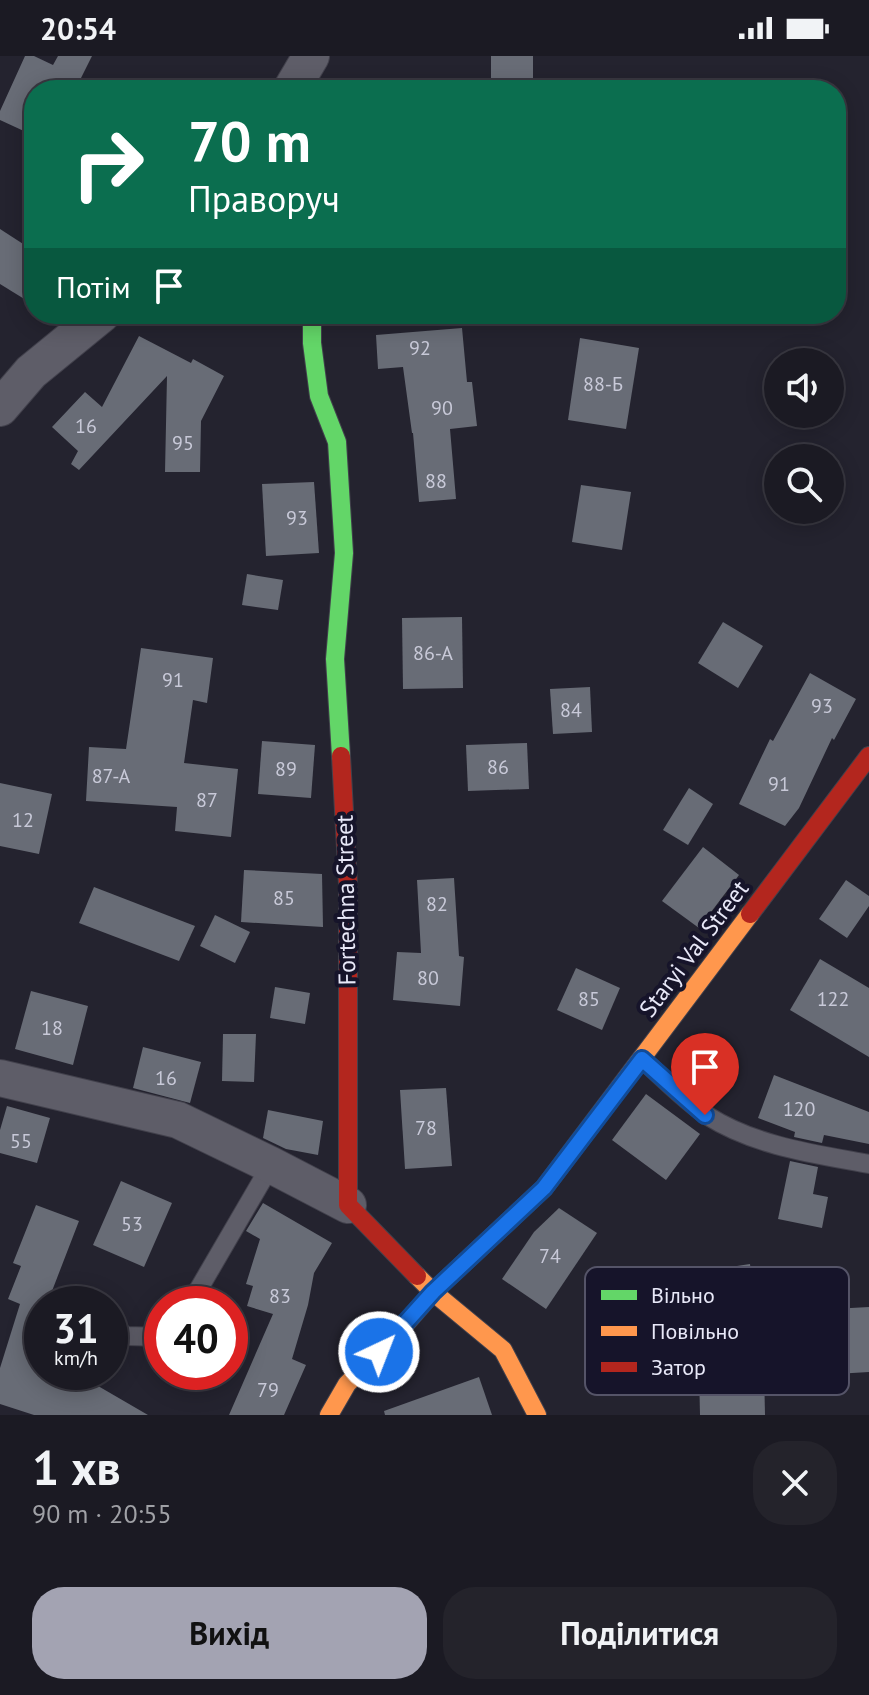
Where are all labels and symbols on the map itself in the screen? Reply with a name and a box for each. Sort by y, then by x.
house number: 92 [409,335,431,361]
house number: 88-Б [583,371,623,397]
house number: 90 [431,395,453,421]
house number: 16 [75,413,97,439]
house number: 95 [172,430,194,456]
house number: 88 [425,468,447,494]
house number: 93 [286,505,308,531]
house number: 86-А [413,640,453,666]
house number: 91 [162,667,184,693]
house number: 93 [811,693,833,719]
house number: 84 [560,697,582,723]
house number: 86 [487,754,509,780]
house number: 89 [275,756,297,782]
house number: 87-А [92,763,131,789]
house number: 91 [768,771,790,797]
house number: 87 [196,787,218,813]
house number: 12 [12,807,34,833]
street label: Fortechna Street [329,814,362,986]
street label: Staryi Val Street [632,874,755,1023]
house number: 85 [273,885,295,911]
house number: 82 [426,891,448,917]
house number: 80 [417,965,439,991]
house number: 85 [578,986,600,1012]
house number: 122 [817,986,849,1012]
house number: 18 [41,1015,63,1041]
pin [671,1033,739,1115]
house number: 16 [155,1065,177,1091]
house number: 120 [783,1096,815,1122]
house number: 78 [415,1115,437,1141]
house number: 55 [10,1128,32,1154]
house number: 53 [121,1211,143,1237]
house number: 74 [539,1243,561,1269]
legend [585,1267,849,1395]
text: Вільно [651,1281,715,1309]
house number: 83 [269,1283,291,1309]
speed limit sign: 40 [144,1286,248,1390]
position arrow [337,1310,421,1394]
text: Повільно [651,1317,739,1345]
text: Затор [651,1353,706,1381]
house number: 79 [257,1377,279,1403]

